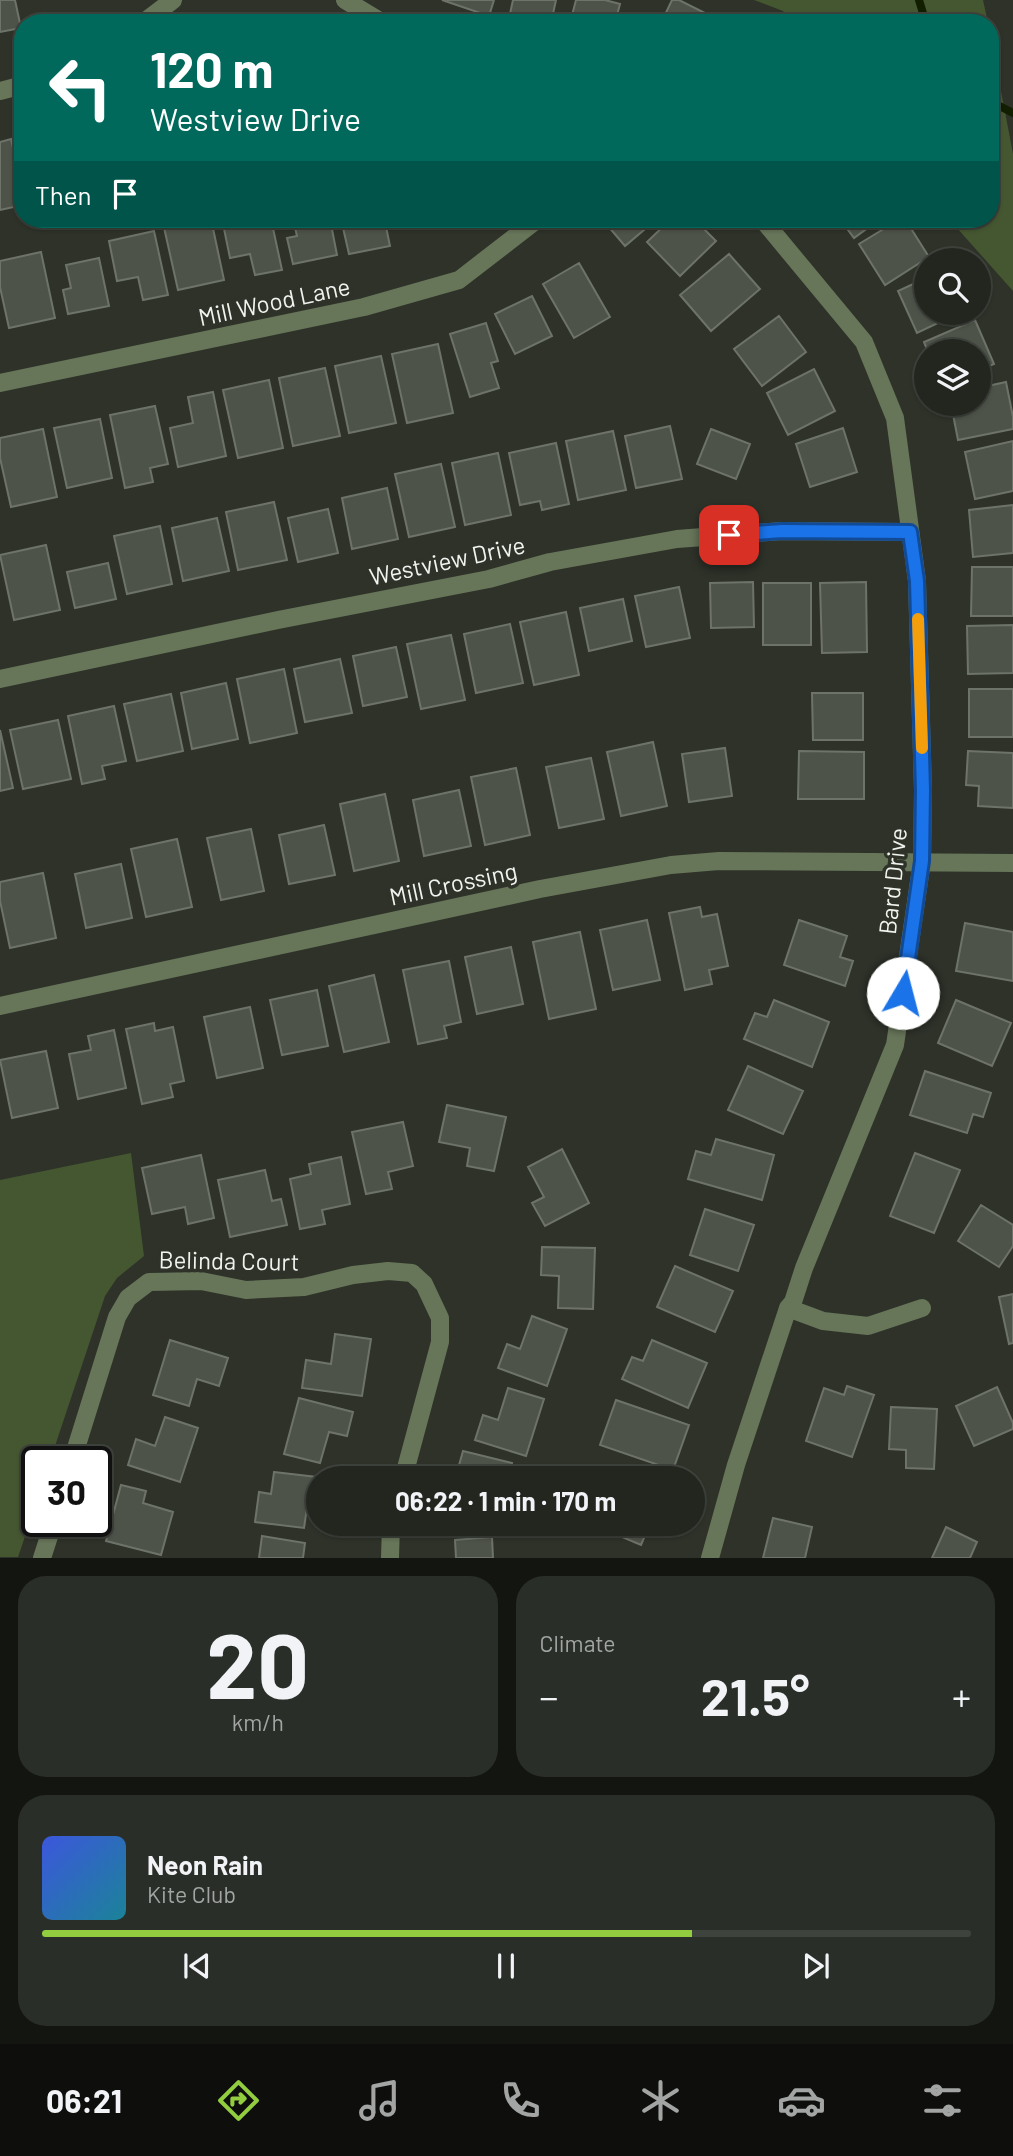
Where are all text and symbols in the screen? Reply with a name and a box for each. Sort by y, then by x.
text: 120 m [150,39,273,98]
icon: left [35,42,126,133]
text: Westview Drive [150,99,361,137]
icon: arrive [106,175,144,213]
text: Then [35,179,92,210]
map controls [914,248,991,416]
button: search [914,248,991,325]
street label: Mill Wood Lane [195,271,353,331]
button: layers [914,339,991,416]
pin [699,505,759,565]
icon: arrive [710,516,748,554]
street label: Westview Drive [367,529,527,591]
street label: Bard Drive [872,826,912,936]
street label: Mill Crossing [386,855,520,911]
position arrow [866,956,940,1030]
street label: Belinda Court [158,1244,300,1276]
speed limit sign: 30 [21,1446,112,1537]
text: 06:22 · 1 min · 170 m [395,1485,616,1516]
text: 20 [206,1608,309,1717]
text: Climate [540,1629,616,1657]
text: 21.5° [701,1664,810,1726]
text: − [540,1673,559,1719]
text: + [952,1673,971,1719]
text: km/h [232,1708,284,1736]
text: Neon Rain [147,1849,263,1880]
text: Kite Club [147,1880,236,1908]
icon: previous [178,1947,216,1985]
icon: pause [487,1947,525,1985]
icon: next [797,1947,835,1985]
icon: directions [214,2076,263,2125]
icon: music [355,2076,404,2125]
icon: phone [496,2076,545,2125]
icon: climate [636,2076,685,2125]
icon: car [777,2076,826,2125]
icon: filters [918,2076,967,2125]
text: 06:21 [46,2081,122,2119]

